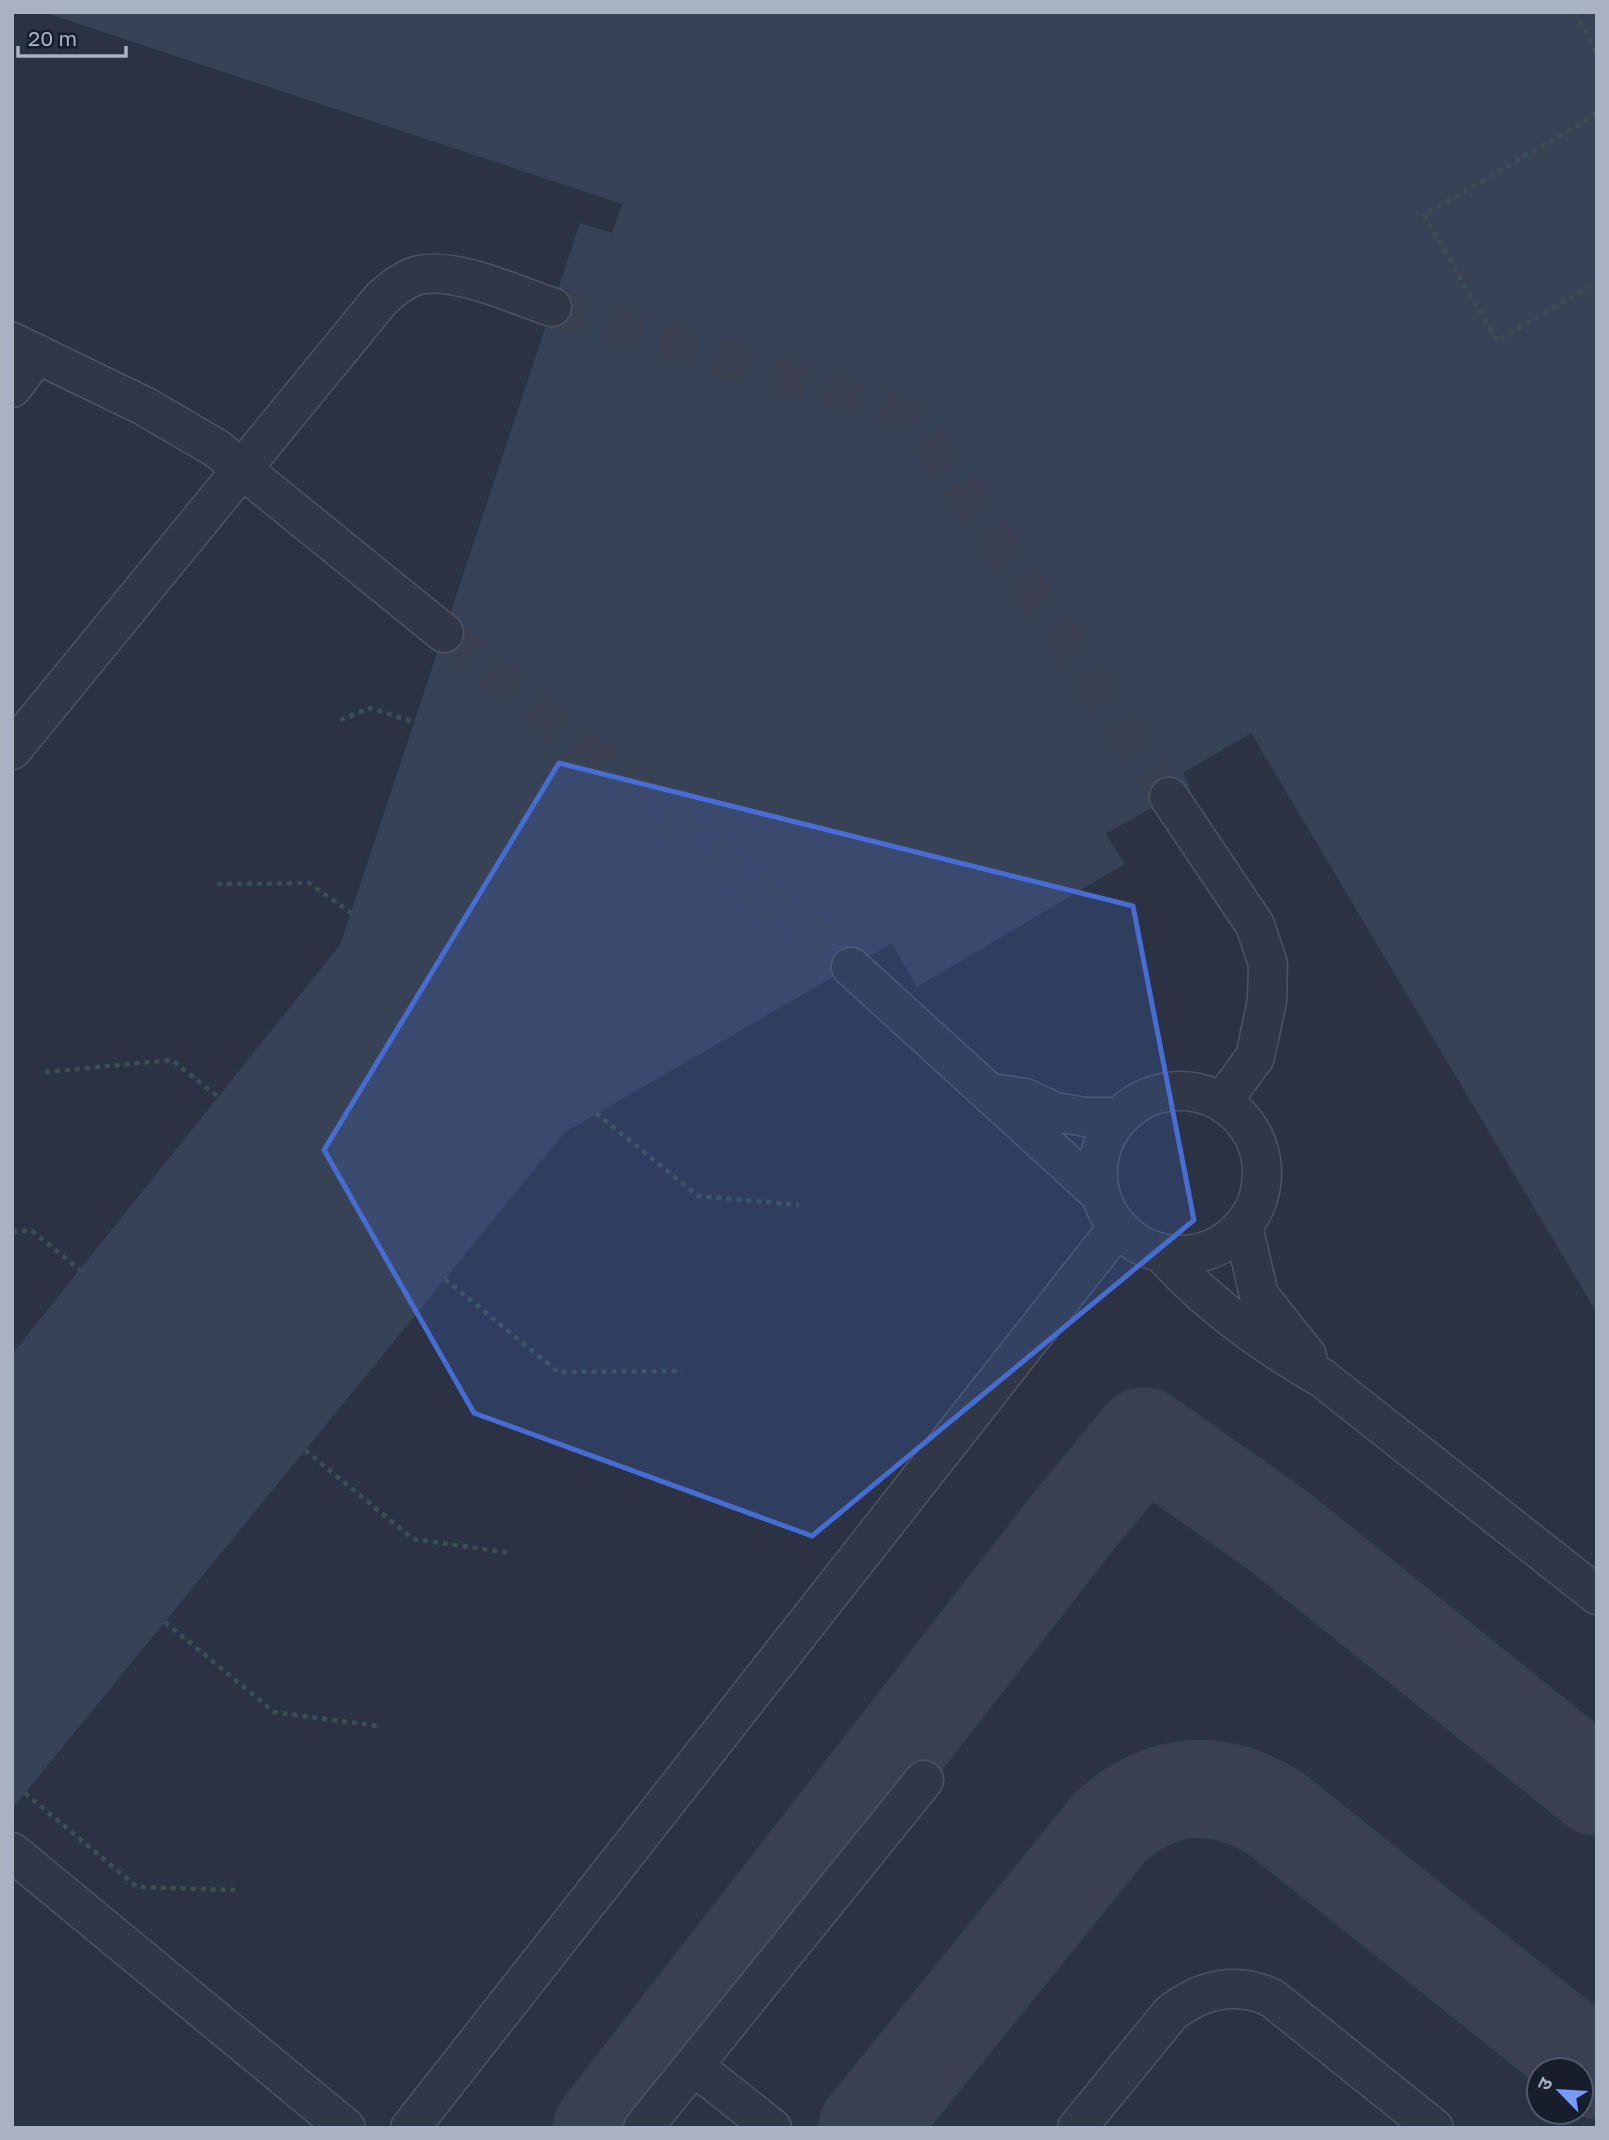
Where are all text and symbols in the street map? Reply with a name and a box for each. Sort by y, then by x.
scale bar [18,14,126,58]
text: 20 m [28,25,77,51]
north arrow [1525,2056,1595,2126]
text: उ [1531,2073,1557,2094]

